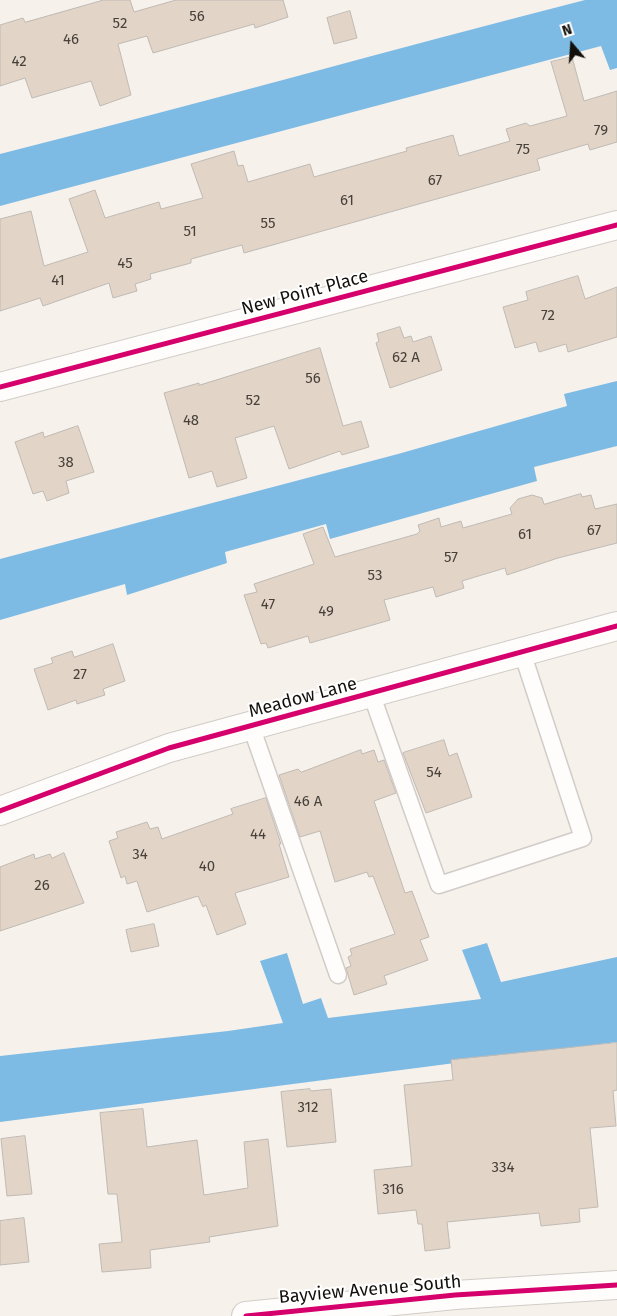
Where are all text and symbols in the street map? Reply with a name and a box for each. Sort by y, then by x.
house number: 56 [189,8,205,26]
house number: 52 [113,15,127,33]
north arrow [547,20,597,70]
text: N [560,21,574,40]
house number: 46 [63,31,79,49]
house number: 42 [11,53,27,71]
house number: 79 [594,122,608,140]
house number: 75 [516,141,530,159]
house number: 67 [428,172,442,190]
house number: 61 [340,192,354,210]
house number: 55 [261,215,275,233]
house number: 51 [183,223,197,241]
house number: 45 [117,255,133,273]
street label: New Point Place [239,266,371,320]
house number: 41 [51,272,65,290]
house number: 72 [541,307,555,325]
house number: 62 A [392,349,420,367]
house number: 56 [305,370,321,388]
house number: 52 [246,392,260,410]
house number: 48 [183,412,199,430]
house number: 38 [58,454,74,472]
house number: 67 [587,522,601,540]
house number: 61 [518,526,532,544]
house number: 57 [444,549,458,567]
house number: 53 [368,567,382,585]
house number: 47 [261,596,275,614]
house number: 49 [318,603,334,621]
house number: 27 [73,666,87,684]
street label: Meadow Lane [246,673,360,723]
house number: 54 [426,764,442,782]
house number: 46 A [294,793,322,811]
house number: 44 [250,826,266,844]
house number: 34 [132,846,148,864]
house number: 40 [199,858,215,876]
house number: 26 [34,877,50,895]
house number: 312 [297,1099,319,1117]
house number: 334 [492,1159,514,1177]
house number: 316 [382,1181,404,1199]
street label: Bayview Avenue South [278,1271,462,1309]

